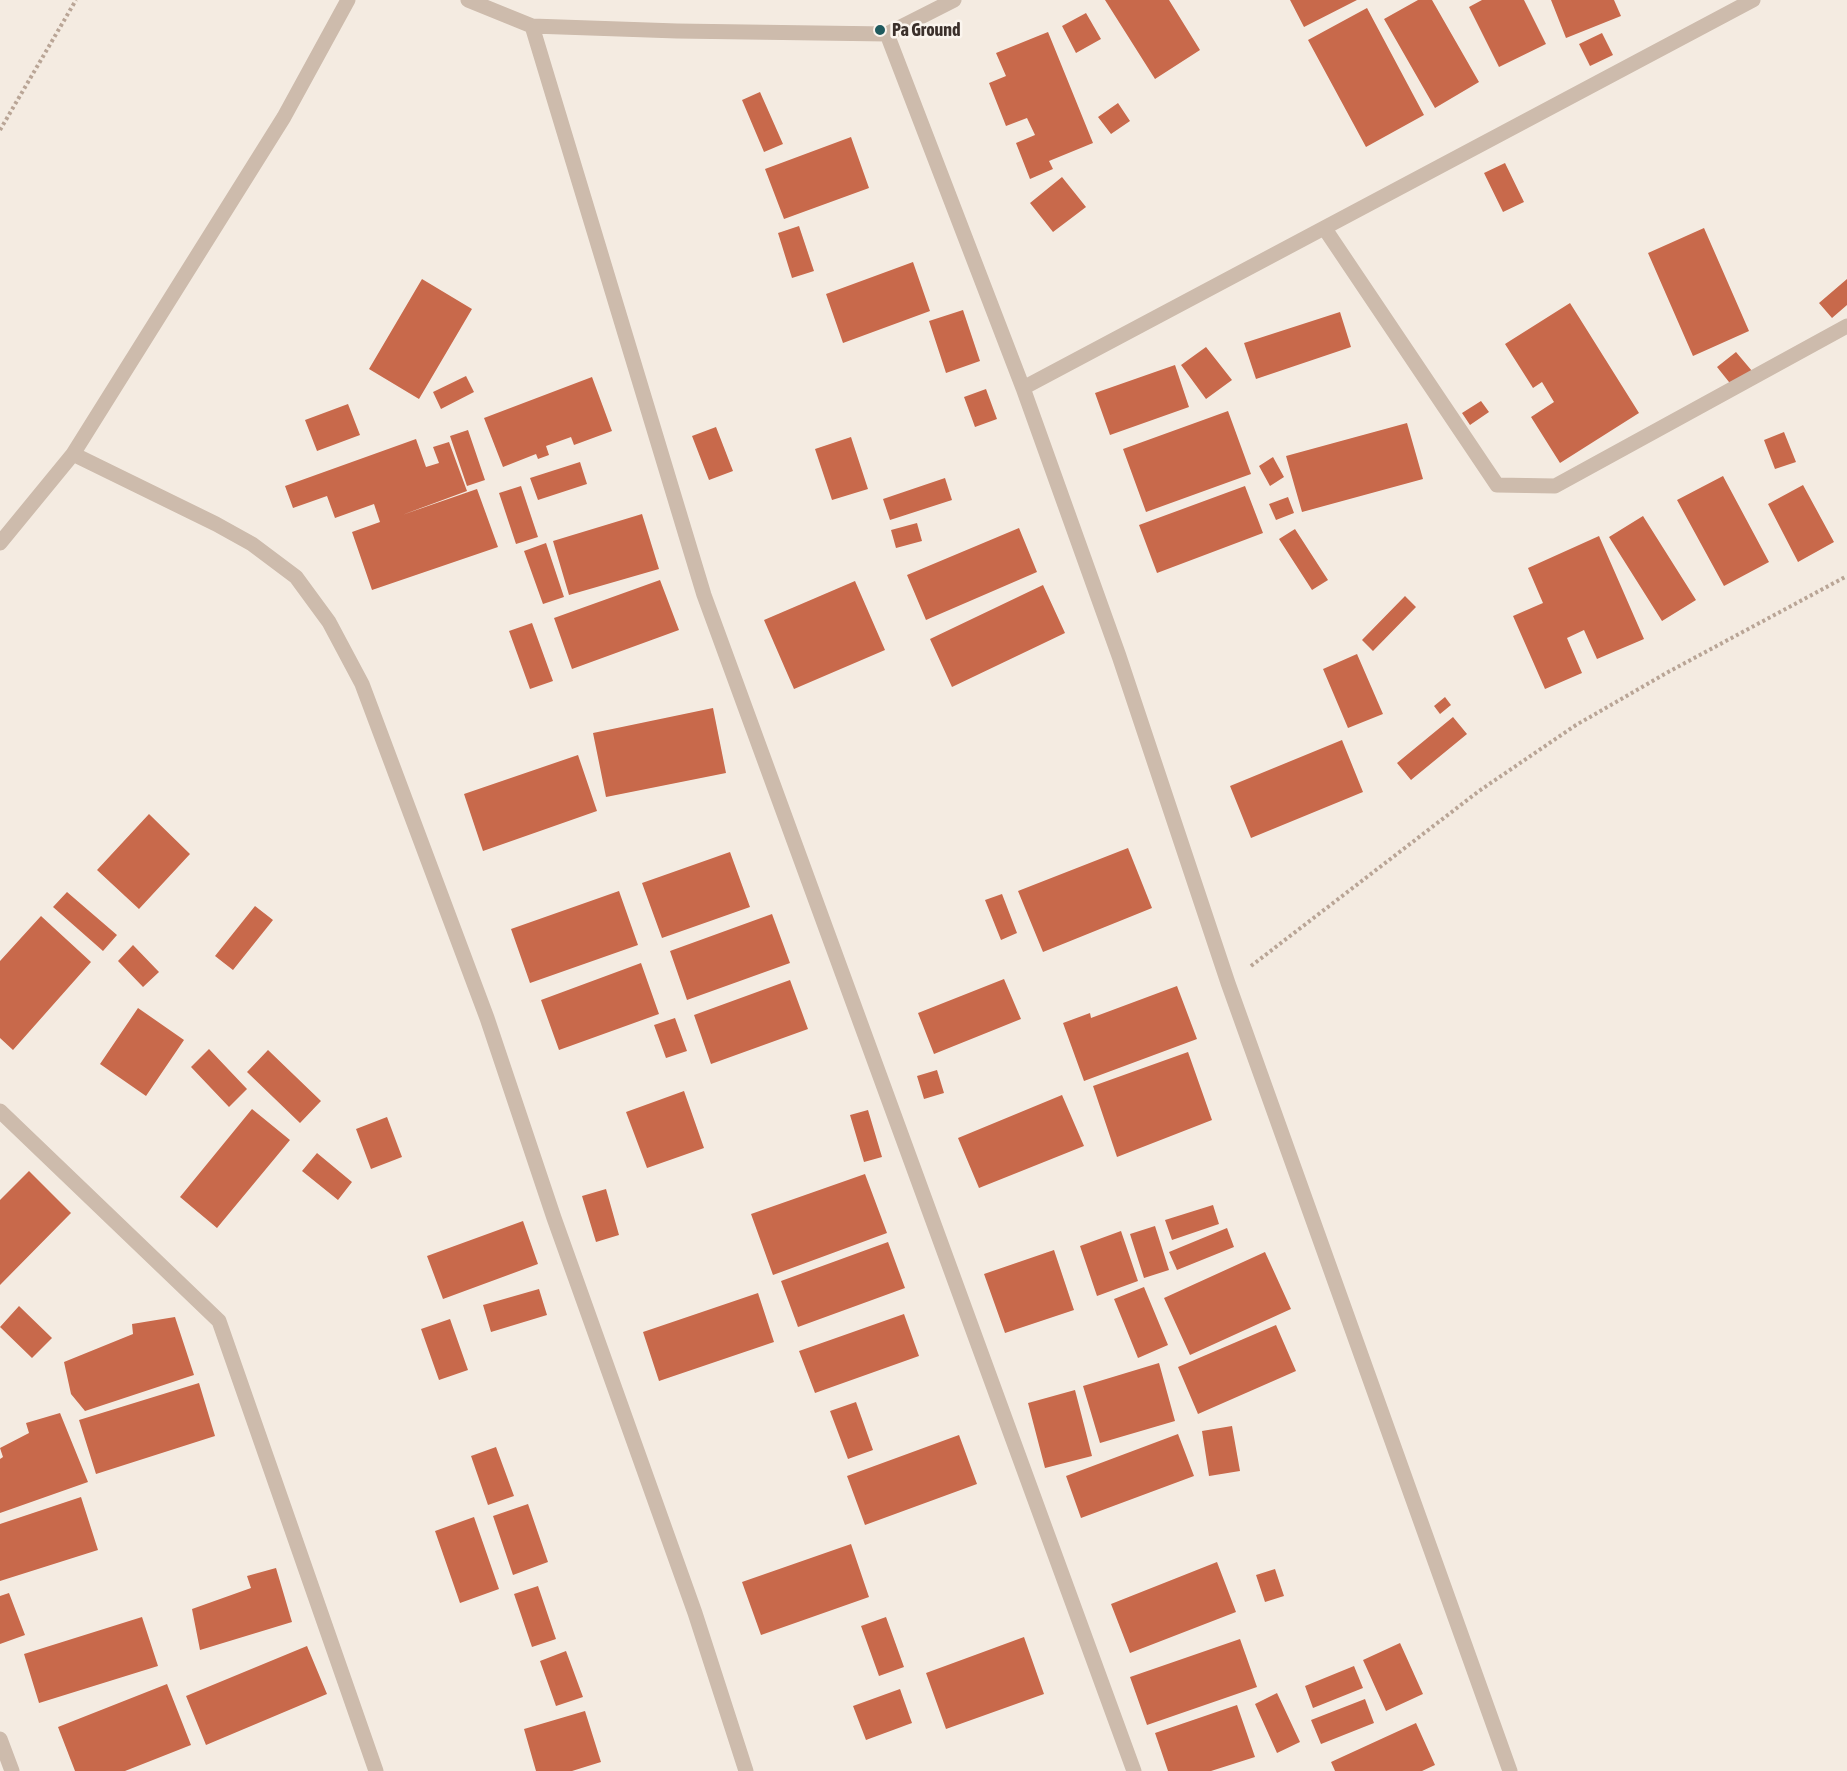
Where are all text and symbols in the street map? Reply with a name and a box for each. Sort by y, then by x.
place label: Pa Ground [892,19,961,41]
marker: Pa Ground [873,23,887,37]

